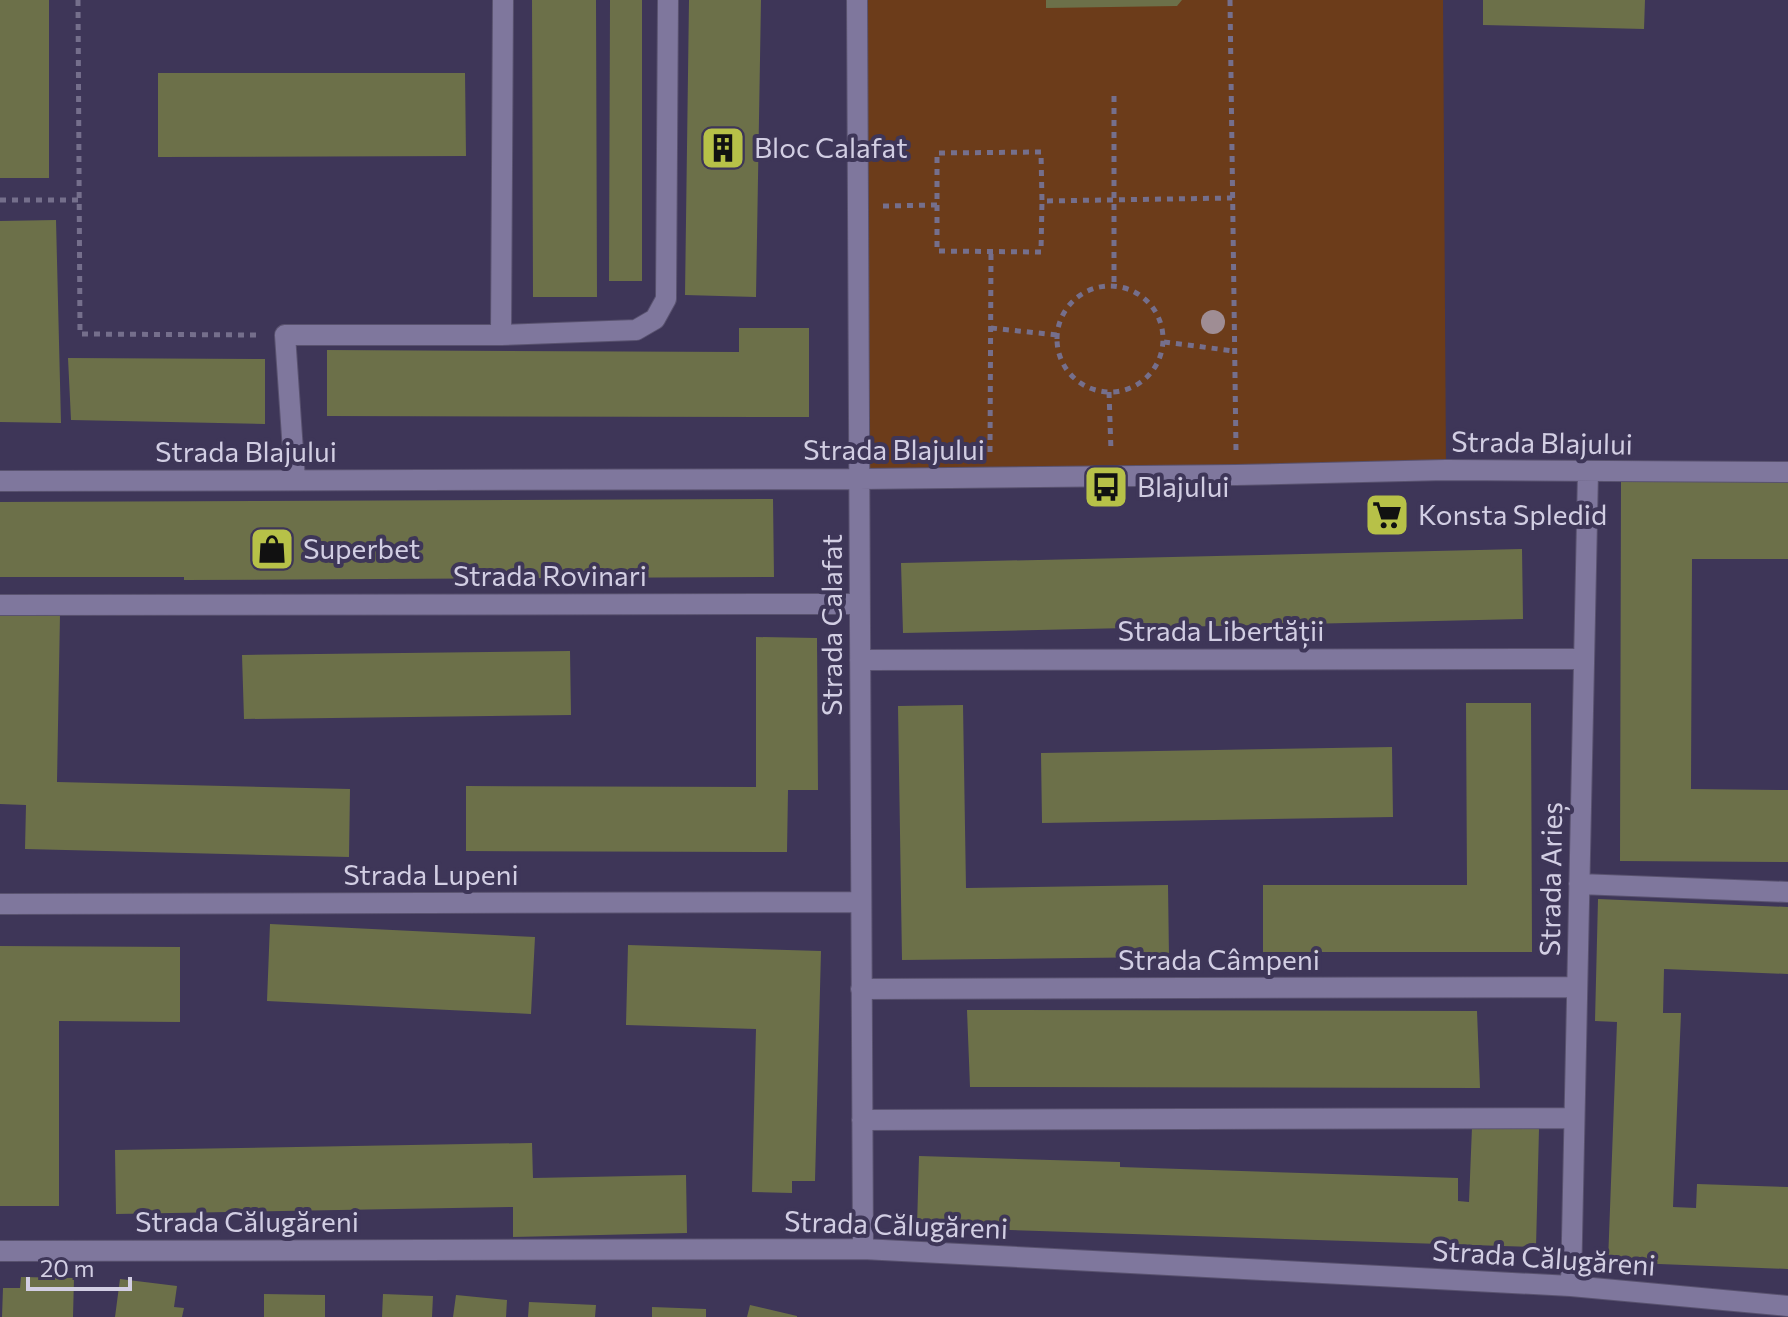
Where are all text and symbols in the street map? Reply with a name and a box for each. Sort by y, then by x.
building icon: Bloc Calafat [699,124,747,172]
place label: Bloc Calafat [754,130,908,164]
street label: Strada Blajului [1451,423,1633,461]
street label: Strada Blajului [803,432,985,466]
street label: Strada Blajului [155,434,337,468]
bus stop icon: Blajului [1082,463,1130,511]
place label: Blajului [1137,469,1230,503]
supermarket icon: Konsta Spledid [1363,491,1411,539]
place label: Konsta Spledid [1418,497,1607,531]
shop icon: Superbet [248,525,296,573]
place label: Superbet [303,531,420,565]
street label: Strada Calafat [814,534,848,716]
street label: Strada Rovinari [453,558,647,592]
street label: Strada Libertății [1118,613,1324,649]
street label: Strada Arieș [1532,801,1570,957]
street label: Strada Lupeni [343,857,519,891]
street label: Strada Câmpeni [1118,942,1320,976]
street label: Strada Călugăreni [784,1203,1009,1245]
street label: Strada Călugăreni [135,1204,359,1238]
street label: Strada Călugăreni [1431,1232,1657,1282]
scale bar [28,1241,130,1291]
text: 20 m [40,1253,94,1282]

